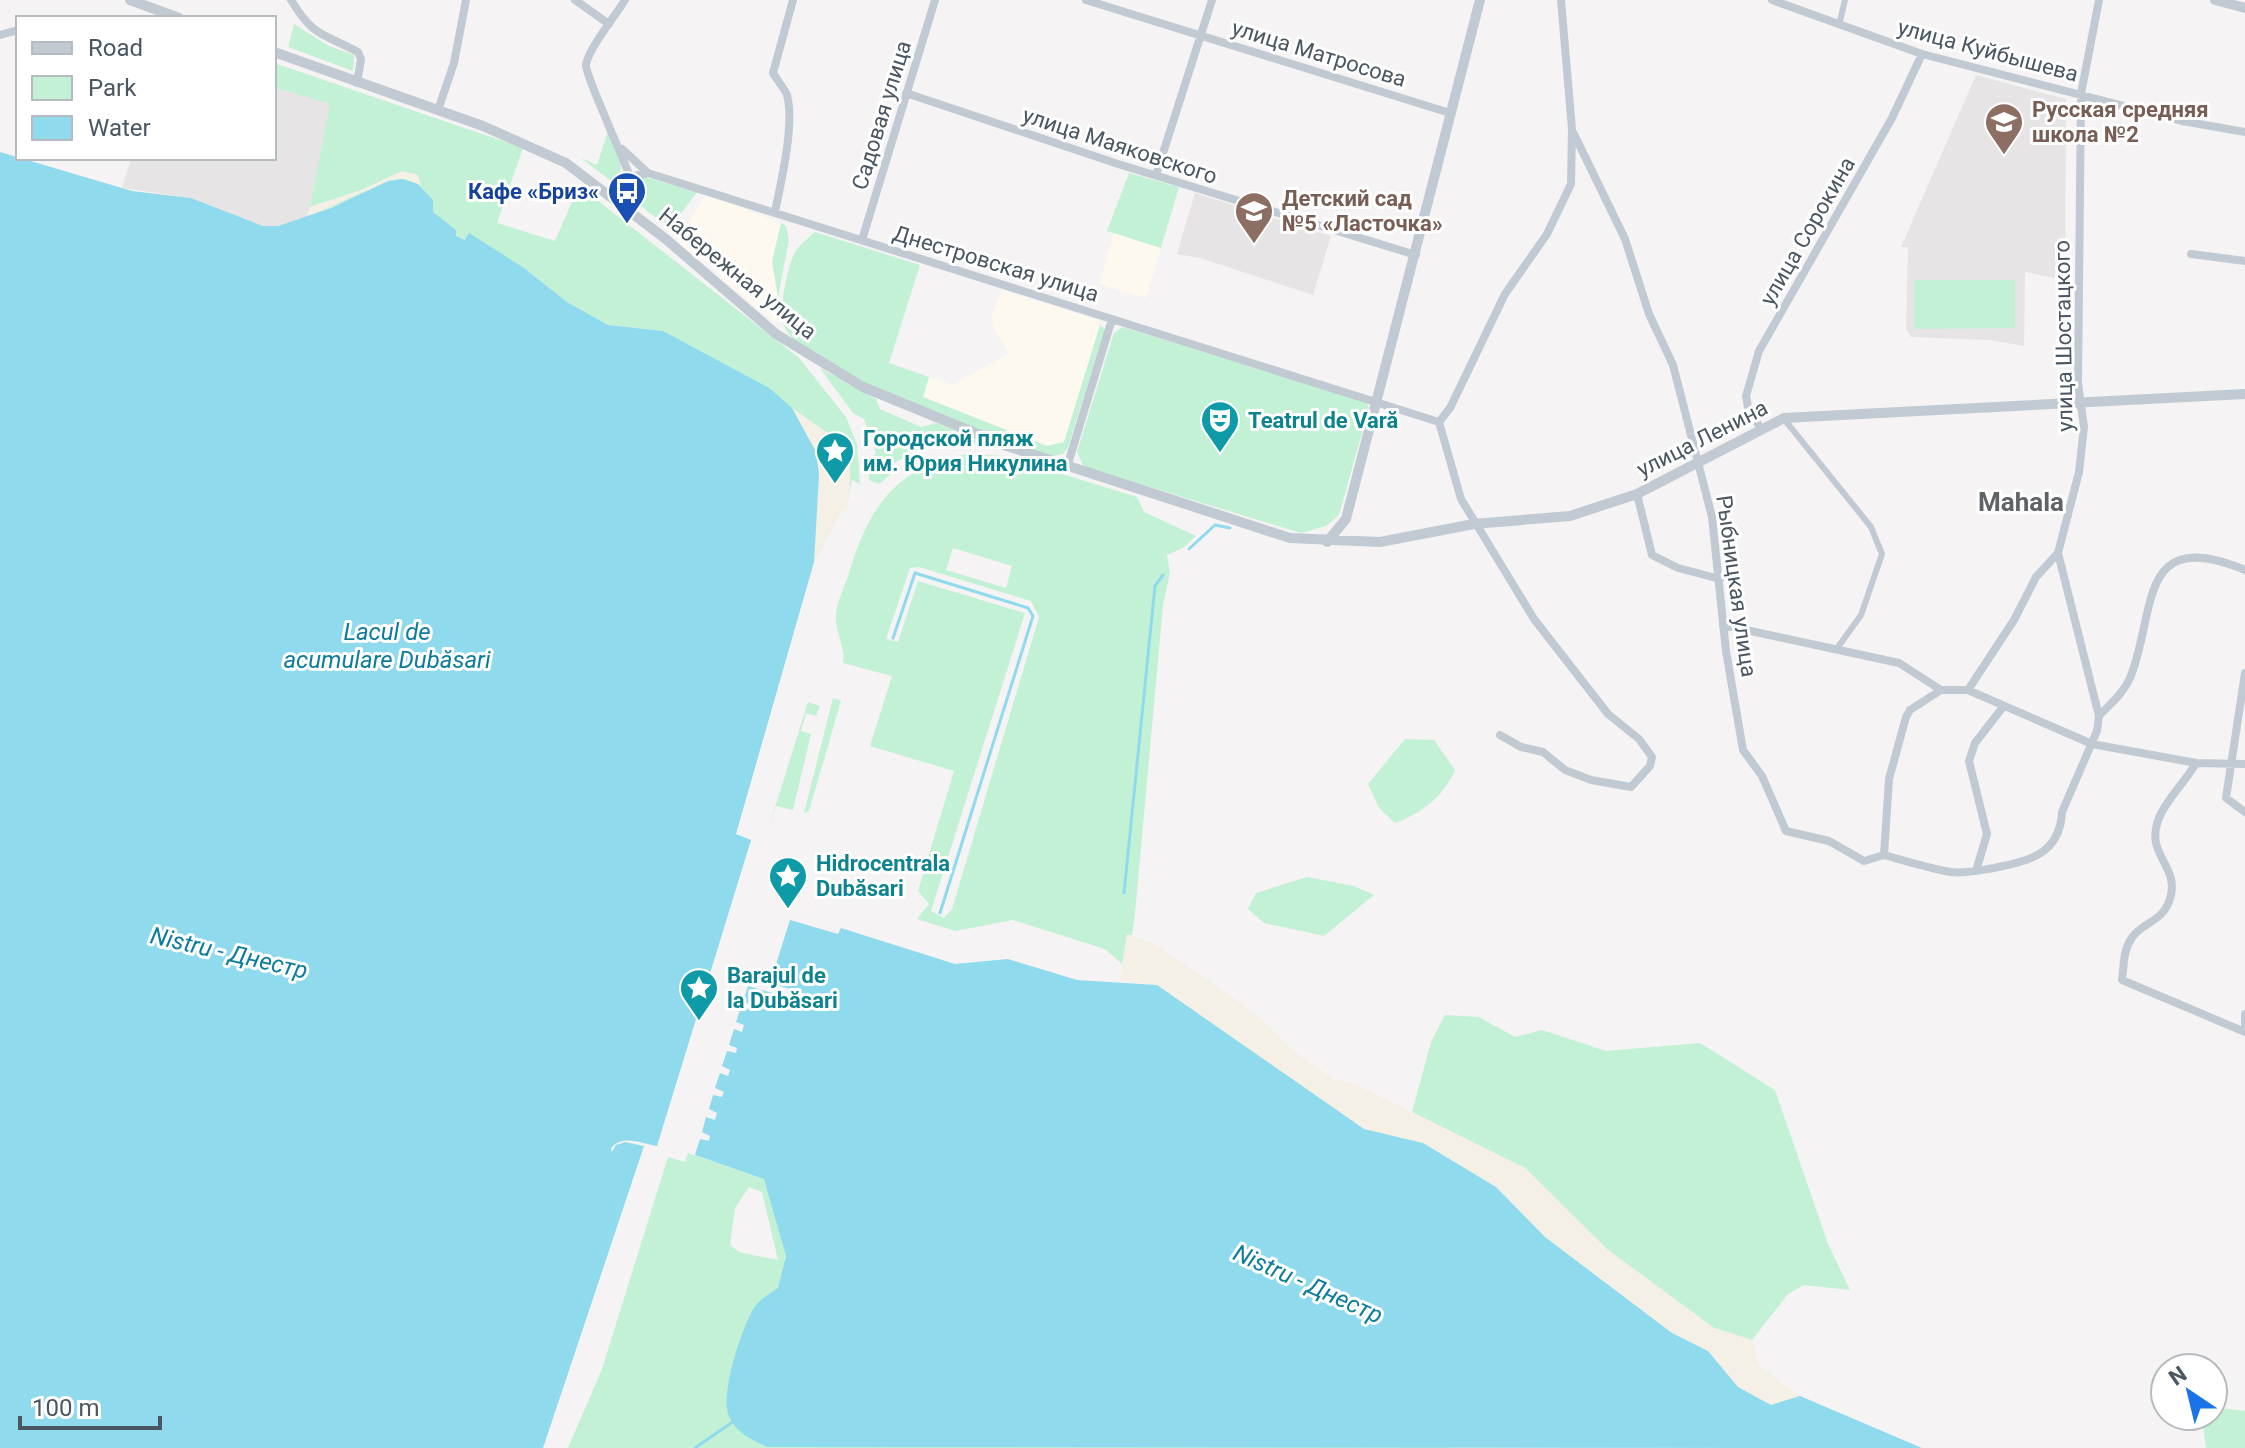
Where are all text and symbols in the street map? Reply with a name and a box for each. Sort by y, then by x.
street label: улица Куйбышева [1895,14,2081,87]
street label: улица Матросова [1229,15,1409,92]
legend [16,16,276,160]
text: Road [88,34,143,62]
street label: Садовая улица [847,38,916,193]
text: Park [88,74,137,102]
place label: Русская средняя школа №2 [2032,97,2209,147]
school or university icon: Русская средняя школа №2 [1983,101,2025,156]
street label: улица Маяковского [1019,102,1220,189]
text: Water [88,114,151,142]
street label: улица Сорокина [1755,153,1860,310]
bus stop icon: Кафе «Бриз« [606,170,648,225]
place label: Кафе «Бриз« [468,179,599,204]
place label: Детский сад №5 «Ласточка» [1282,186,1443,236]
school or university icon: Детский сад №5 «Ласточка» [1233,190,1275,245]
street label: Набережная улица [654,202,821,344]
street label: Днестровская улица [890,220,1102,307]
street label: улица Шостацкого [2049,240,2078,432]
street label: улица Ленина [1633,395,1772,482]
theatre icon: Teatrul de Vară [1199,399,1241,454]
place label: Teatrul de Vară [1248,408,1398,433]
place label: Городской пляж им. Юрия Никулина [863,426,1068,476]
place icon: Городской пляж им. Юрия Никулина [814,430,856,485]
district label: Mahala [1978,487,2064,517]
street label: Рыбницкая улица [1711,494,1762,678]
water label: Lacul de acumulare Dubăsari [283,618,491,674]
place label: Hidrocentrala Dubăsari [816,851,950,901]
place icon: Hidrocentrala Dubăsari [767,855,809,910]
water label: Nistru - Днестр [148,921,310,985]
place label: Barajul de la Dubăsari [727,963,838,1013]
place icon: Barajul de la Dubăsari [678,967,720,1022]
water label: Nistru - Днестр [1229,1239,1387,1329]
north arrow [2149,1352,2229,1432]
text: N [2164,1361,2191,1391]
scale bar [20,1380,160,1430]
text: 100 m [32,1394,99,1422]

